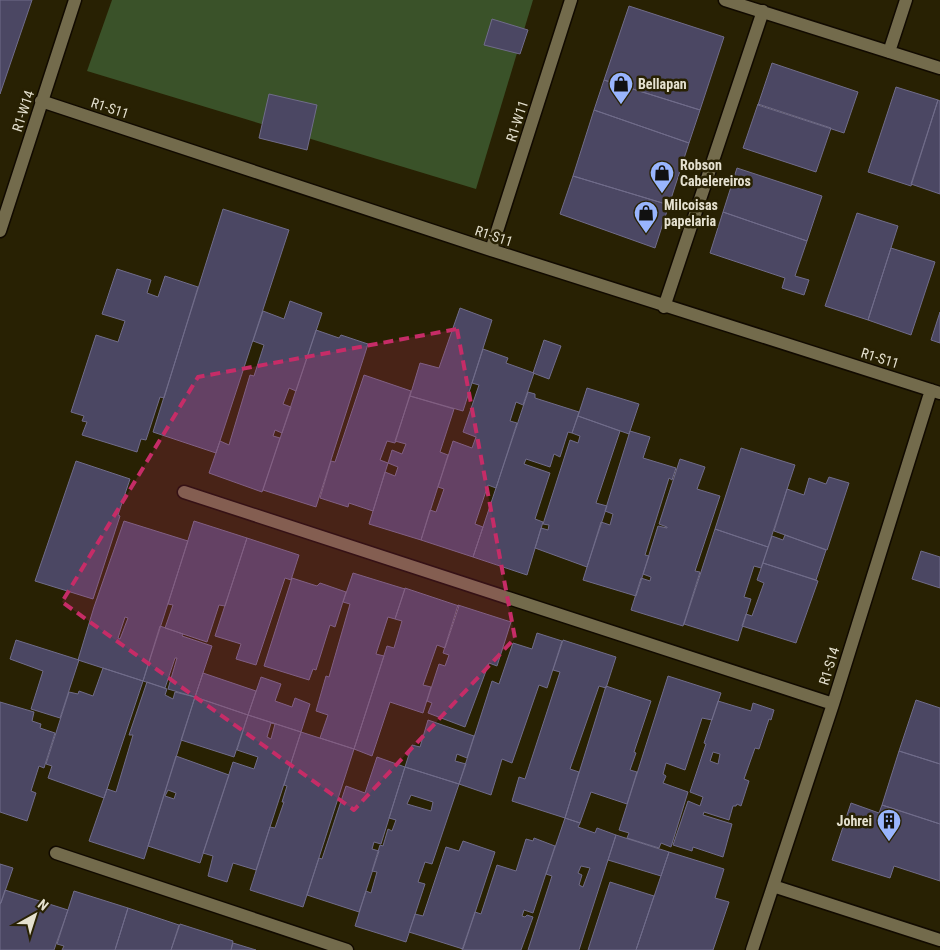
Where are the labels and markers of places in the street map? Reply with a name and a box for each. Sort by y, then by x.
shop icon: Bellapan [608,71,634,105]
place label: Bellapan [638,76,687,92]
place label: Robson Cabelereiros [680,157,751,189]
shop icon: Robson Cabelereiros [649,160,675,194]
place label: Milcoisas papelaria [664,197,718,229]
shop icon: Milcoisas papelaria [633,200,659,234]
building icon: Johrei [876,808,902,842]
place label: Johrei [837,813,872,829]

